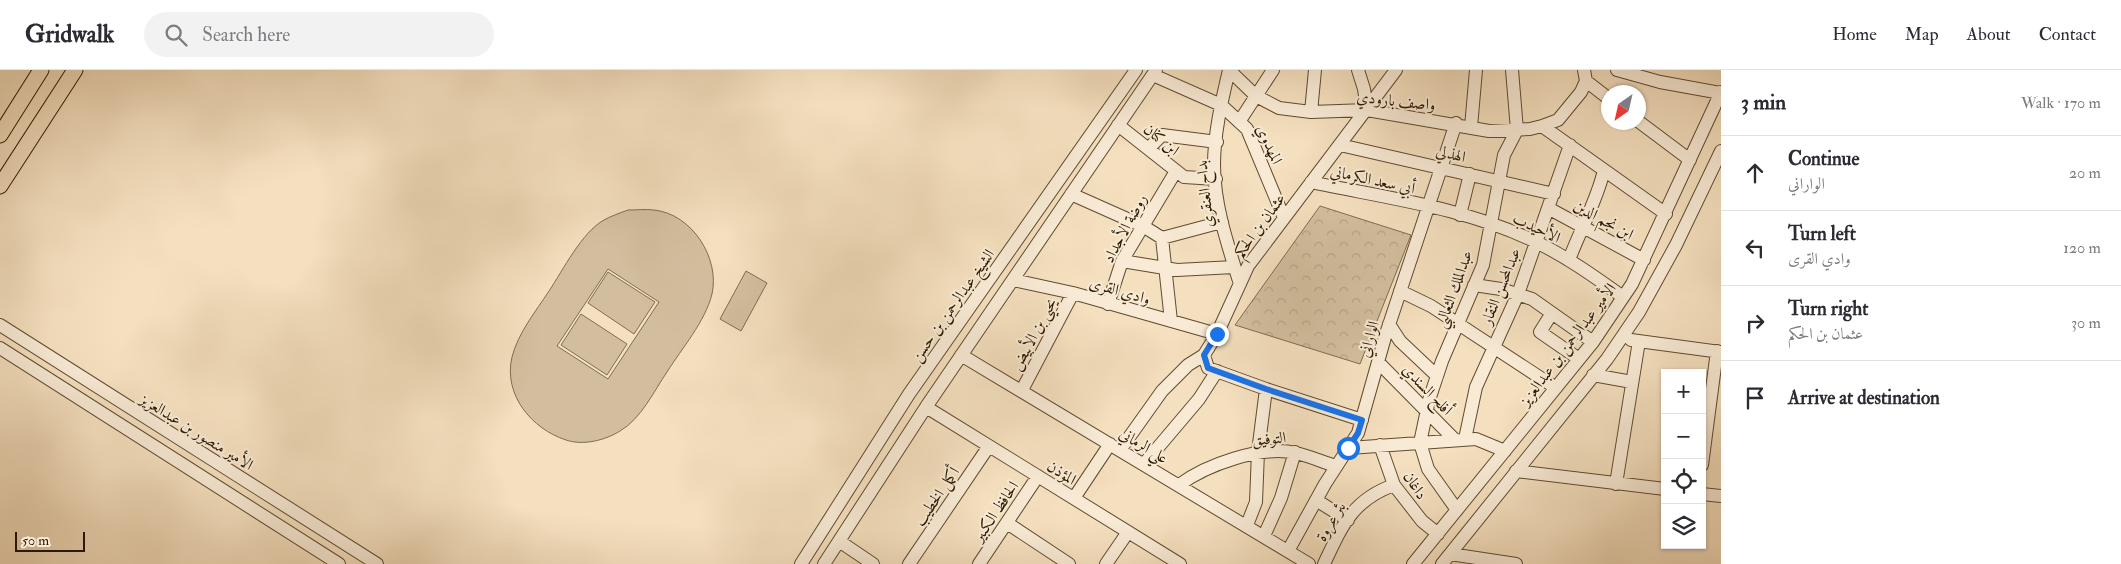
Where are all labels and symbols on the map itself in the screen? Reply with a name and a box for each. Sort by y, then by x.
north arrow [1601,85,1646,130]
street label: واصف بارودي [1355,87,1436,117]
street label: ابن كنان [1139,119,1183,160]
street label: المهدوي [1249,121,1287,168]
street label: الهذلي [1433,141,1468,169]
street label: بداح العنقري [1192,159,1222,229]
street label: أبي سعد الكرماني [1328,159,1418,201]
street label: عثمان بن الحكم [1230,189,1294,265]
street label: روضة الأجداد [1097,190,1151,266]
street label: ابن نجم الدين [1568,195,1637,249]
street label: الأحيدب [1509,206,1565,248]
street label: الشيخ عبدالرحمن بن حسن [906,245,1002,368]
street label: عبدالمحسن النقار [1476,245,1526,330]
street label: عبدالملك الثعالبي [1431,247,1482,333]
street label: وادي القرى [1086,273,1153,311]
street label: الأمير عبدالرحمن بن عبدالعزيز [1512,278,1621,412]
street label: يحيى بن الأبيض [1005,293,1064,376]
street label: الواراني [1354,319,1386,360]
route end [1206,323,1229,346]
street label: أفلح السندي [1395,358,1458,423]
street label: الأمير منصور بن عبدالعزيز [134,386,258,475]
street label: علي الرماني [1113,424,1172,472]
street label: التوفيق [1251,428,1287,450]
route start [1337,437,1360,460]
street label: المؤذن [1043,456,1080,490]
street label: أكمل الخطيب [908,462,965,531]
street label: داغان [1399,468,1432,503]
street label: الحافظ الكبير [967,478,1023,547]
street label: بئر عروة [1311,498,1351,545]
scale bar [15,529,85,552]

